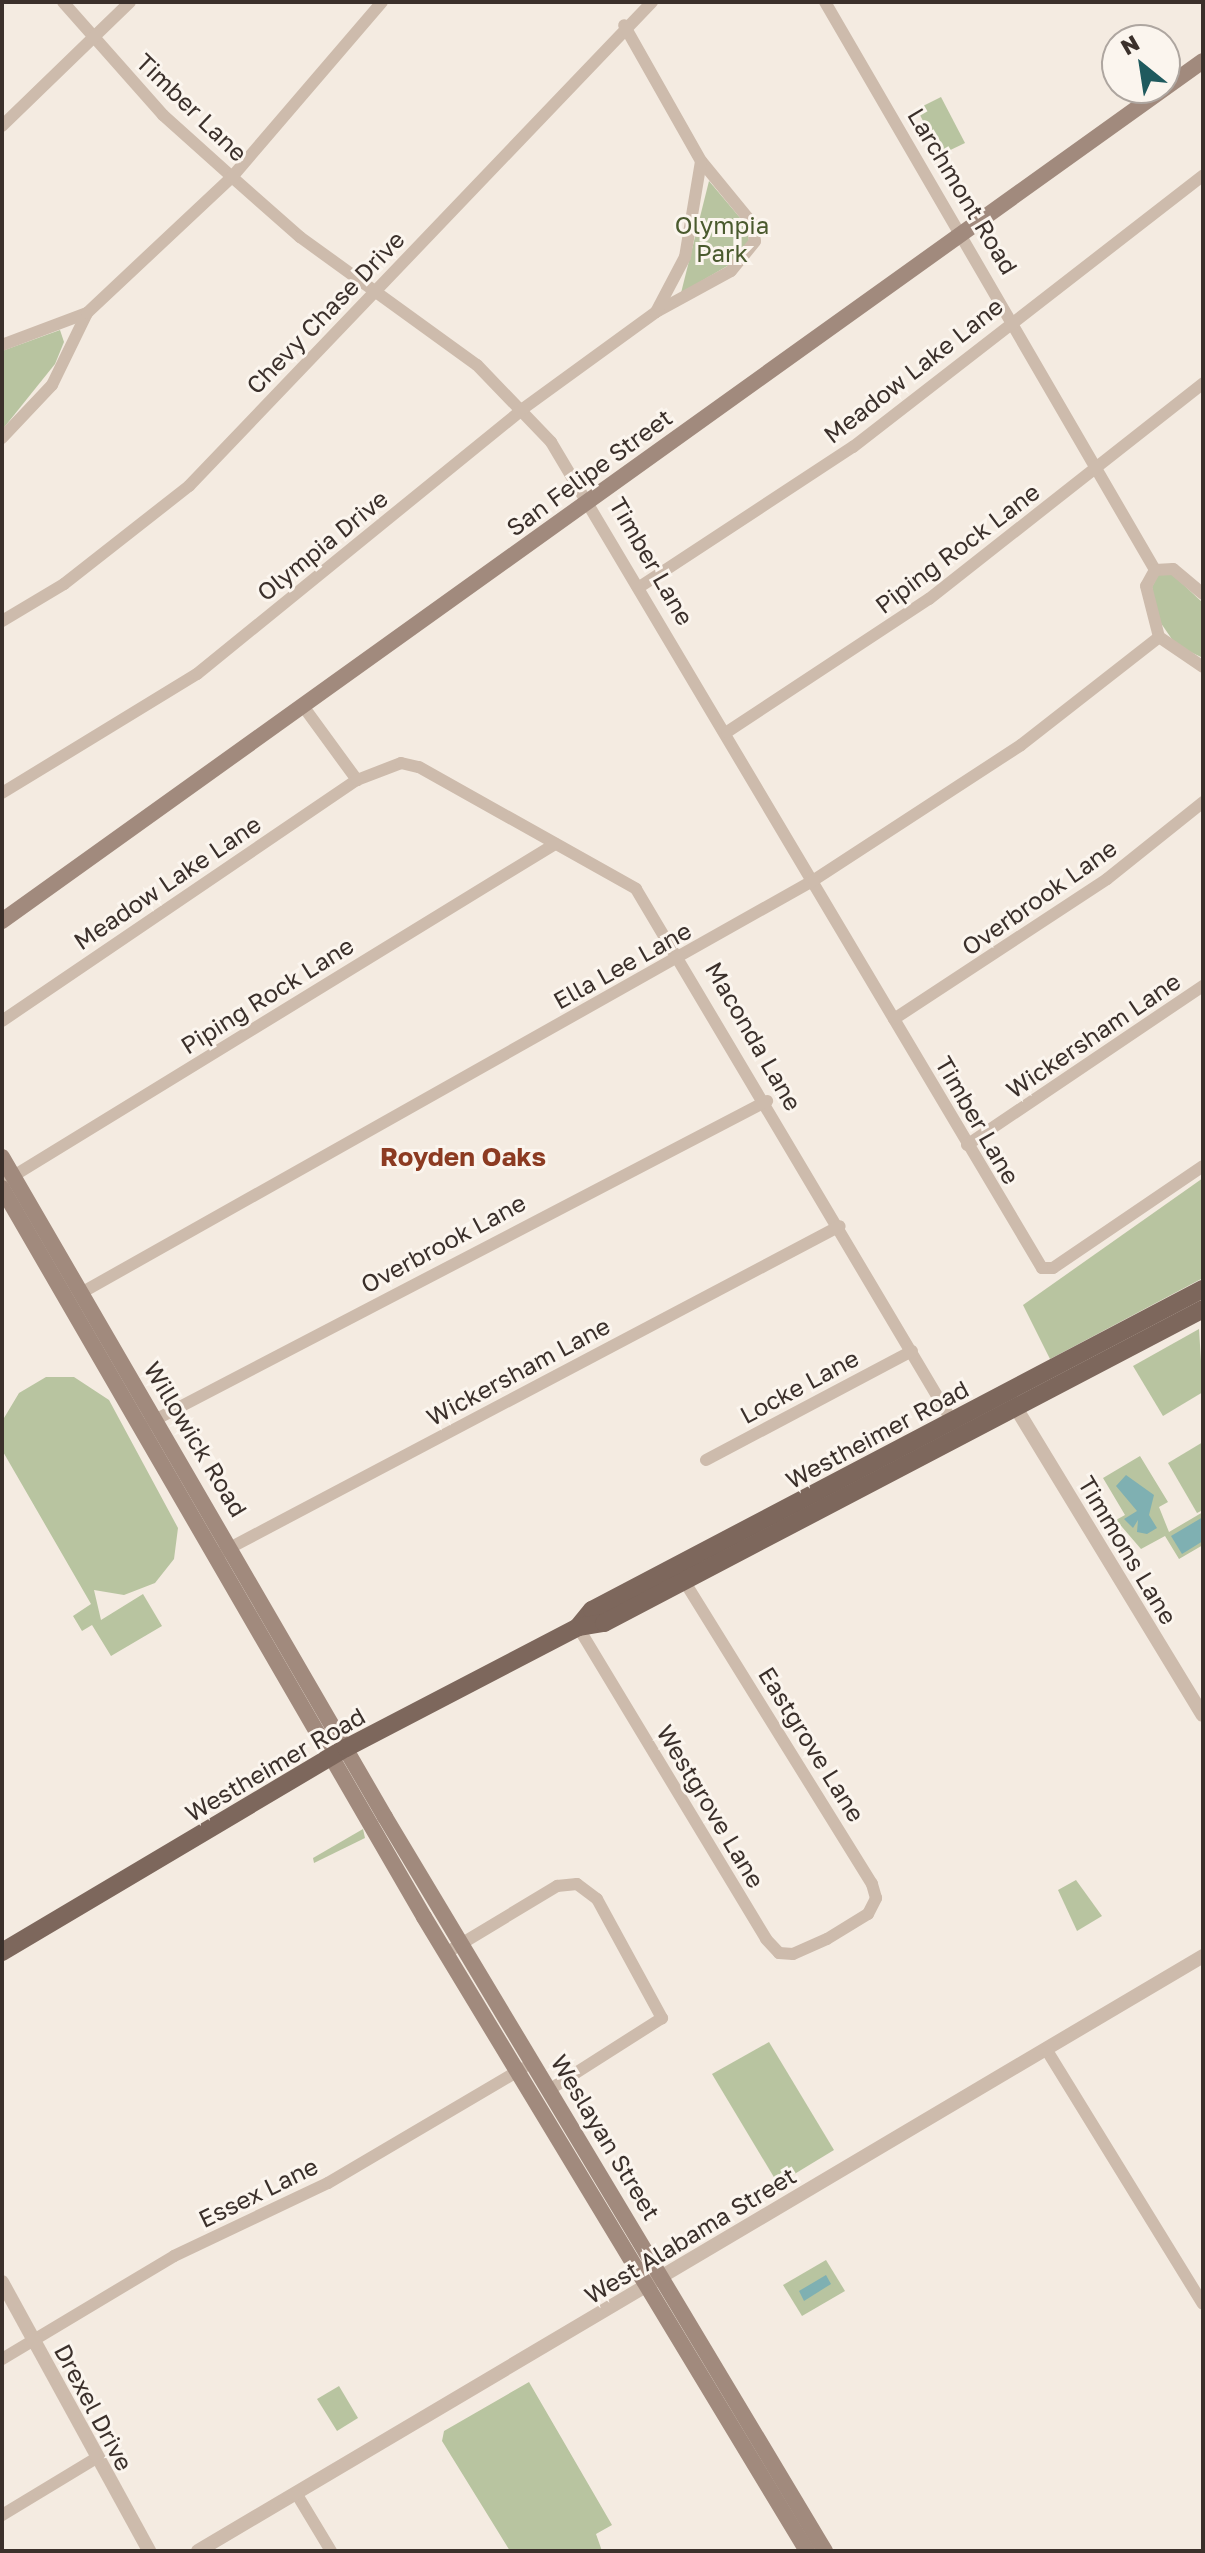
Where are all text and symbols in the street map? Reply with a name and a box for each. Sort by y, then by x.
north arrow [1101,24,1181,104]
text: N [1116,29,1144,60]
street label: Timber Lane [131,47,253,167]
street label: Larchmont Road [902,103,1024,279]
park label: Olympia Park [675,211,769,267]
street label: Chevy Chase Drive [240,225,410,399]
street label: Meadow Lake Lane [818,291,1008,449]
street label: San Felipe Street [501,402,677,542]
street label: Piping Rock Lane [869,477,1045,619]
street label: Olympia Drive [251,484,393,606]
street label: Timber Lane [604,492,700,630]
street label: Meadow Lake Lane [68,809,266,955]
street label: Overbrook Lane [956,833,1122,961]
street label: Ella Lee Lane [548,915,696,1015]
street label: Piping Rock Lane [175,930,359,1060]
street label: Maconda Lane [700,957,808,1115]
street label: Wickersham Lane [1001,966,1185,1104]
street label: Timber Lane [930,1051,1026,1189]
district label: Royden Oaks [380,1141,546,1173]
street label: Overbrook Lane [356,1187,530,1299]
street label: Wickersham Lane [421,1311,615,1431]
street label: Locke Lane [735,1343,863,1429]
street label: Willowick Road [138,1356,254,1522]
street label: Westheimer Road [781,1374,973,1494]
street label: Timmons Lane [1072,1471,1184,1629]
street label: Eastgrove Lane [753,1661,871,1827]
street label: Westheimer Road [180,1701,370,1827]
street label: Westgrove Lane [651,1719,771,1893]
street label: Weslayan Street [545,2049,667,2225]
street label: Essex Lane [194,2151,322,2233]
street label: West Alabama Street [579,2161,801,2309]
street label: Drexel Drive [49,2339,139,2475]

